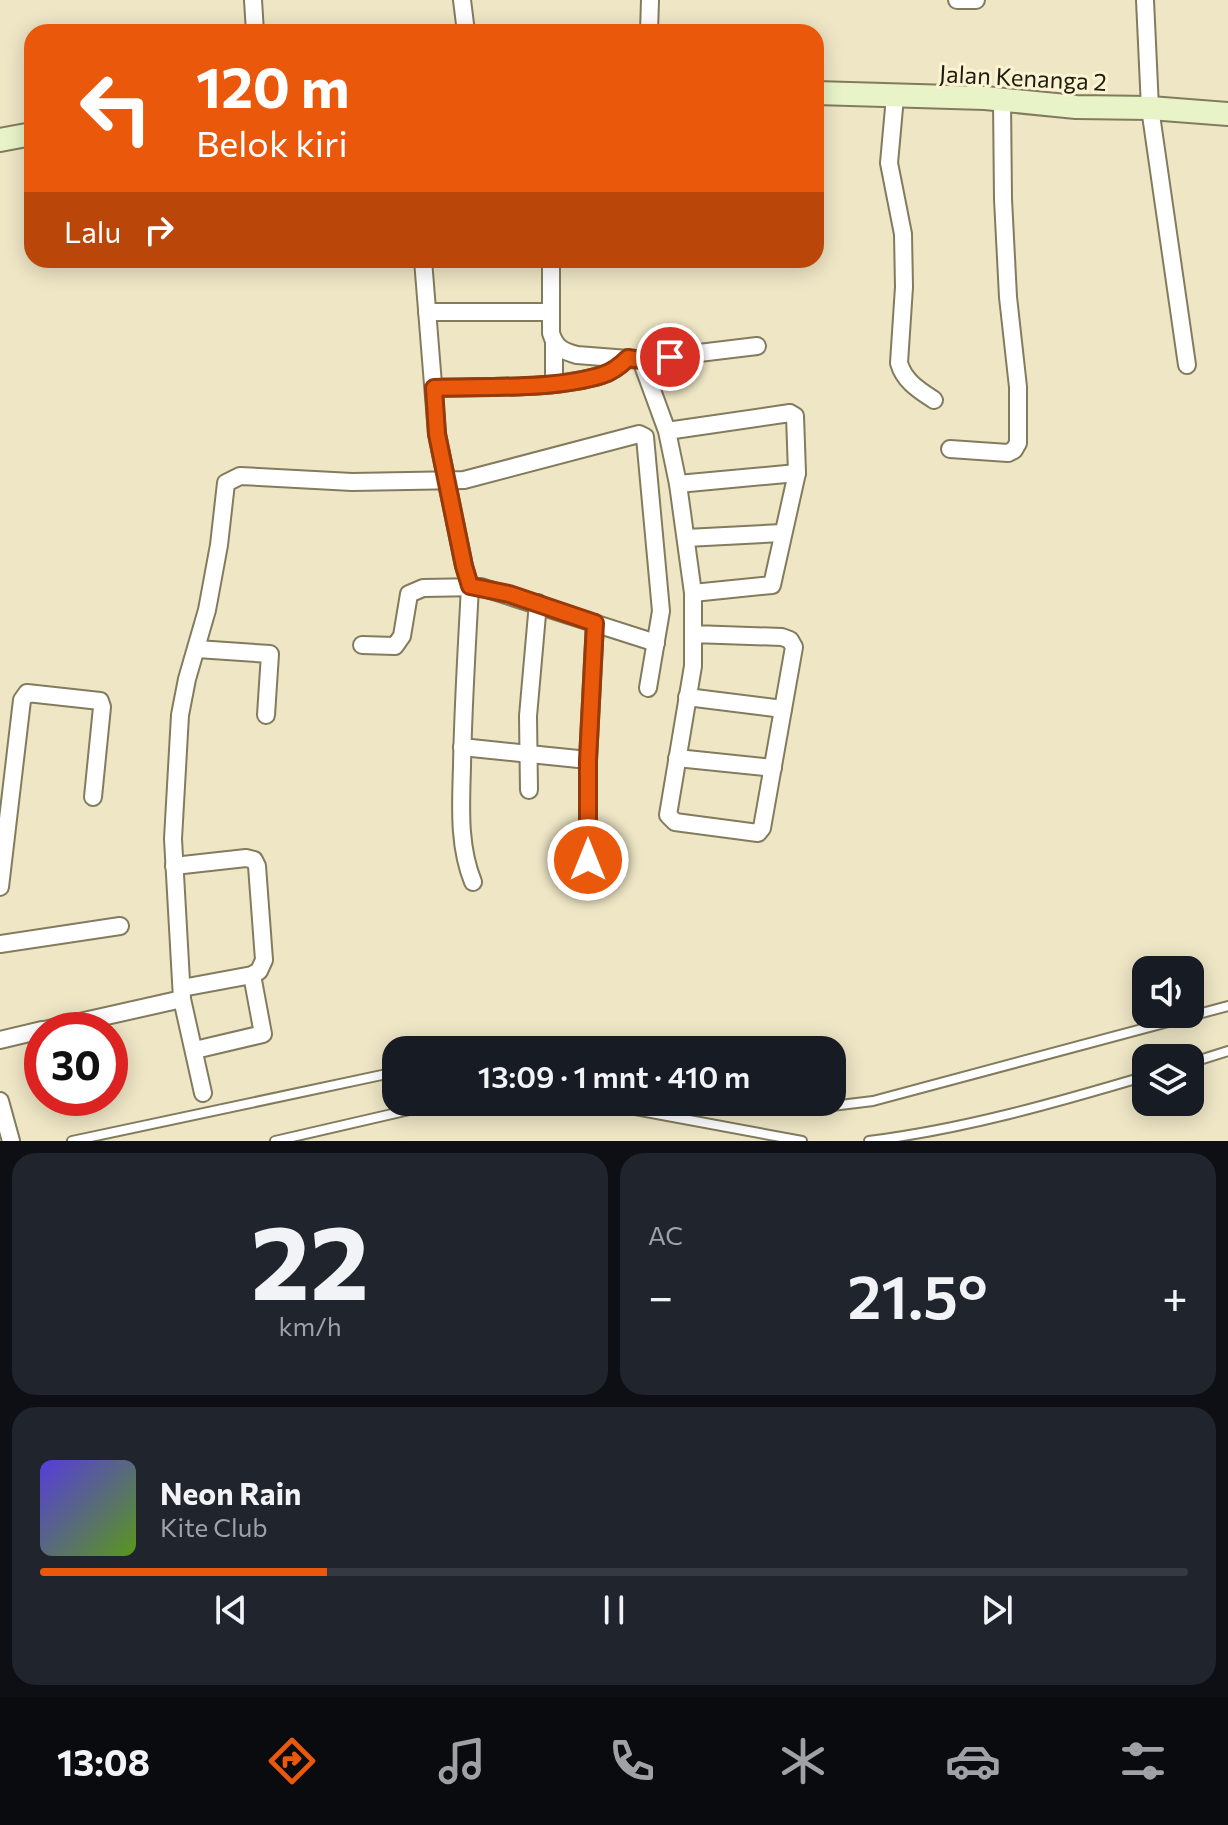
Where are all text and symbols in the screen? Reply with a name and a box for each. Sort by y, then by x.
text: 120 m [196,51,350,120]
icon: left [64,56,168,160]
street label: Jalan Kenanga 2 [938,58,1108,96]
text: Belok kiri [196,120,348,164]
icon: right [137,208,181,252]
text: Lalu [64,212,121,249]
pin [636,323,704,391]
icon: arrive [648,335,692,379]
position arrow [546,818,630,902]
map controls [1132,956,1204,1116]
button: sound [1132,956,1204,1028]
speed limit sign: 30 [24,1012,128,1116]
button: layers [1132,1044,1204,1116]
text: 13:09 · 1 mnt · 410 m [478,1057,750,1094]
text: 22 [251,1194,369,1321]
text: AC [648,1219,683,1250]
text: 21.5° [847,1258,988,1331]
text: − [648,1268,673,1322]
text: + [1162,1268,1188,1322]
text: km/h [278,1310,342,1341]
text: Neon Rain [160,1474,301,1511]
text: Kite Club [160,1511,268,1542]
icon: previous [209,1588,253,1632]
icon: pause [592,1588,636,1632]
icon: next [975,1588,1019,1632]
icon: directions [264,1733,320,1789]
icon: music [434,1733,490,1789]
icon: phone [604,1733,660,1789]
icon: climate [775,1733,831,1789]
icon: car [945,1733,1001,1789]
icon: filters [1115,1733,1171,1789]
text: 13:08 [57,1739,150,1783]

